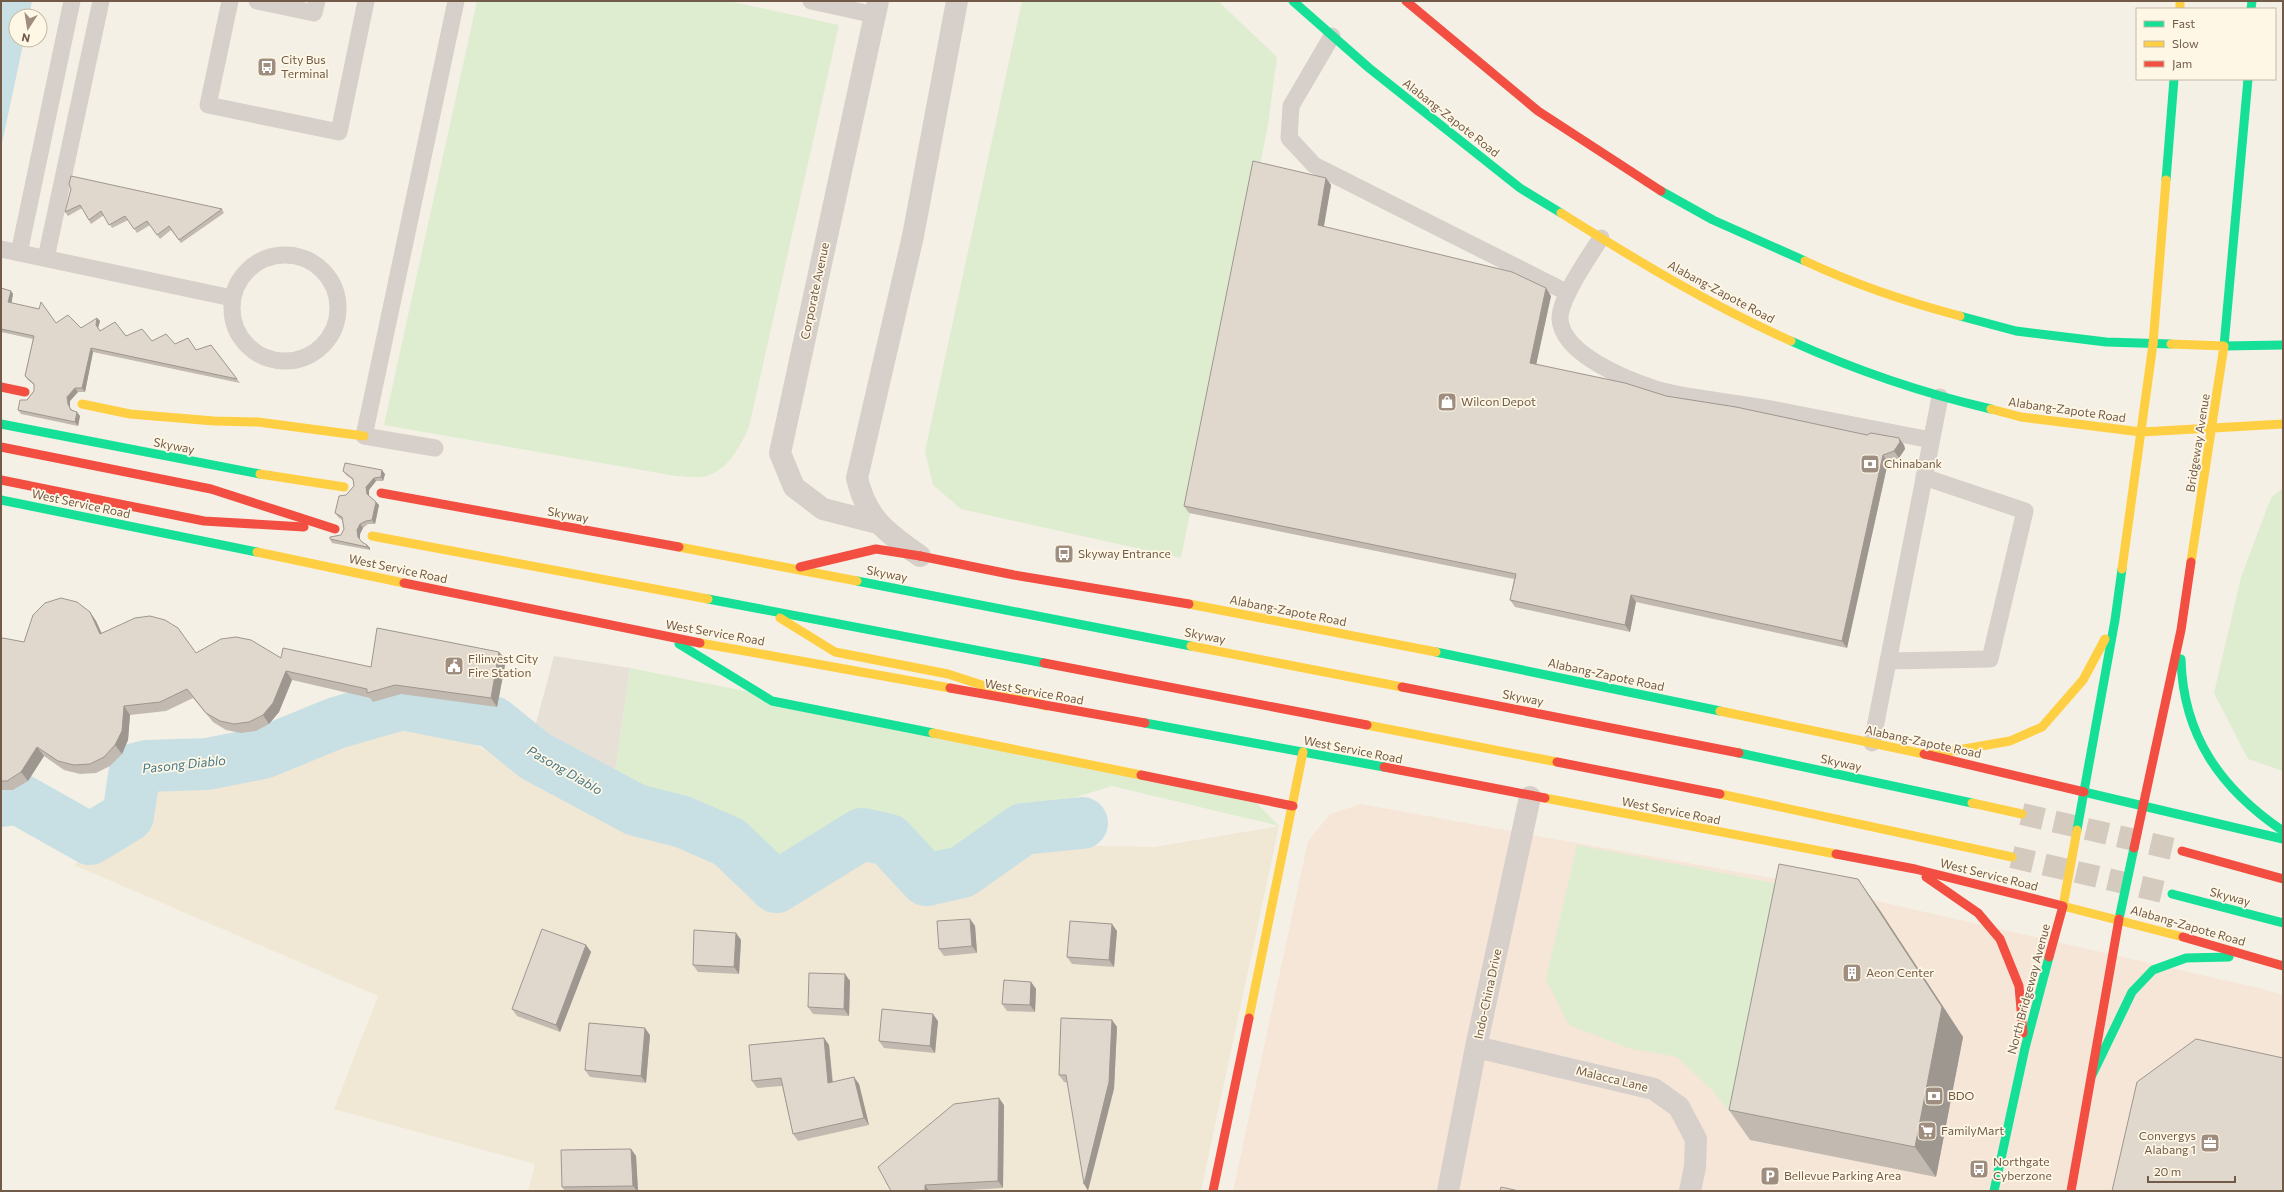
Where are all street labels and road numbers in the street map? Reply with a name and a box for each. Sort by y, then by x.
street label: Alabang-Zapote Road [1401,75,1503,159]
street label: Corporate Avenue [797,241,831,341]
street label: Alabang-Zapote Road [1666,257,1777,325]
street label: Bridgeway Avenue [2182,393,2212,493]
street label: Alabang-Zapote Road [2007,394,2127,424]
street label: Skyway [152,434,196,456]
street label: West Service Road [31,486,132,520]
street label: Skyway [546,504,590,525]
street label: West Service Road [348,551,449,585]
street label: Skyway [865,562,909,584]
street label: Alabang-Zapote Road [1229,592,1348,628]
street label: West Service Road [665,616,766,648]
street label: Skyway [1183,624,1227,646]
street label: Alabang-Zapote Road [1547,655,1666,693]
street label: West Service Road [984,675,1085,707]
street label: Skyway [1501,686,1545,708]
street label: Alabang-Zapote Road [1864,722,1983,760]
street label: West Service Road [1303,733,1404,765]
street label: Skyway [1819,751,1863,773]
street label: West Service Road [1621,794,1722,826]
street label: West Service Road [1939,855,2040,893]
street label: Skyway [2208,884,2252,908]
street label: Alabang-Zapote Road [2129,902,2247,948]
street label: North Bridgeway Avenue [2004,922,2052,1055]
street label: Indo-China Drive [1471,947,1503,1040]
street label: Malacca Lane [1575,1062,1650,1094]

